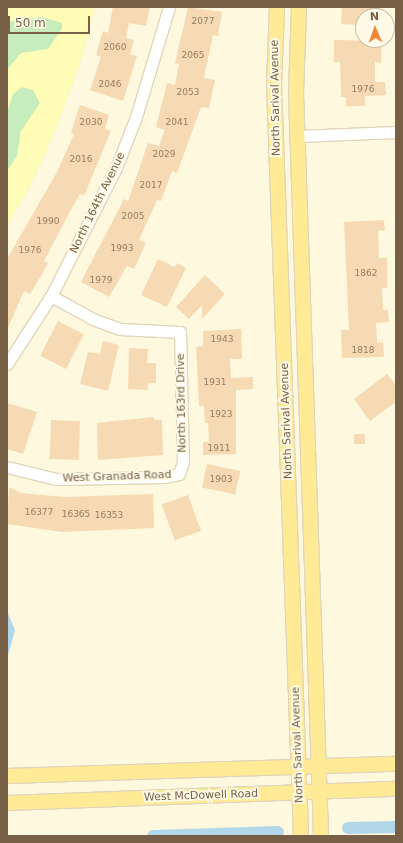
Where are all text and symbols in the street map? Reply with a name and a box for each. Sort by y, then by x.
scale bar [10,8,92,34]
north arrow [355,8,395,48]
text: N [370,10,379,23]
text: 50 m [15,16,46,30]
house number: 2077 [192,16,214,26]
street label: North Sarival Avenue [268,40,284,156]
house number: 2060 [104,42,126,52]
house number: 2065 [182,50,204,60]
house number: 2046 [99,79,121,89]
house number: 1976 [352,84,374,94]
house number: 2053 [177,87,199,97]
house number: 2030 [80,117,102,127]
house number: 2041 [166,117,188,127]
house number: 2029 [153,149,175,159]
street label: North 164th Avenue [68,150,128,256]
house number: 2016 [70,154,92,164]
house number: 2017 [140,180,162,190]
house number: 2005 [122,211,144,221]
house number: 1990 [37,216,59,226]
house number: 1993 [111,243,133,253]
house number: 1976 [19,245,41,255]
house number: 1862 [355,268,377,278]
house number: 1979 [90,275,112,285]
house number: 1943 [211,334,233,344]
house number: 1818 [352,345,374,355]
street label: North 163rd Drive [175,353,189,453]
street label: North Sarival Avenue [278,363,296,479]
house number: 1931 [204,377,226,387]
house number: 1923 [210,409,232,419]
house number: 1911 [208,443,230,453]
street label: West Granada Road [62,469,172,485]
house number: 1903 [210,474,232,484]
house number: 16377 [25,507,53,517]
house number: 16365 [62,509,90,519]
house number: 16353 [95,510,123,520]
street label: North Sarival Avenue [289,687,307,803]
street label: West McDowell Road [144,787,258,805]

